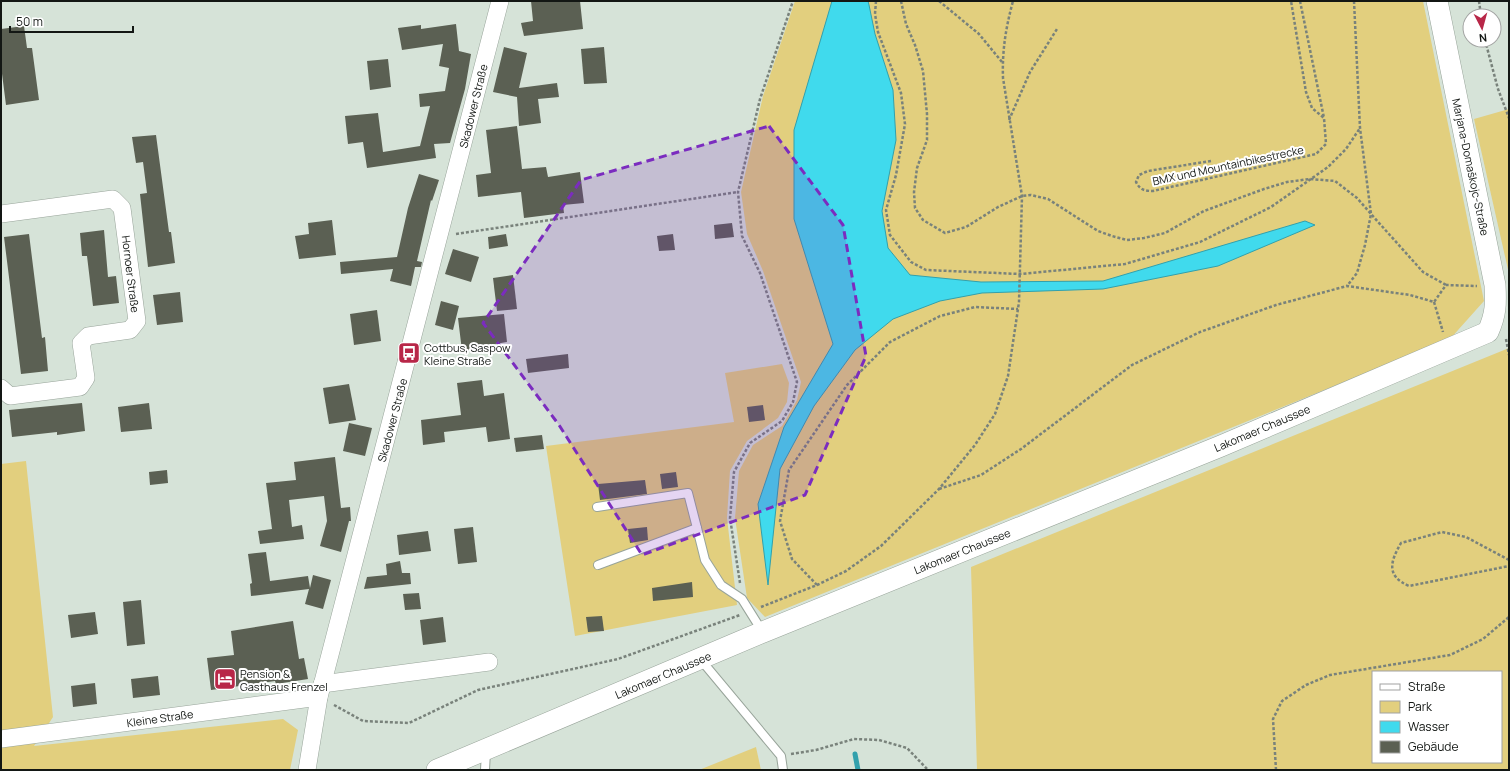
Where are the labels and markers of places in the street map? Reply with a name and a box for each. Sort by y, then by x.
bus stop icon: Cottbus, Saspow Kleine Straße [396,340,422,366]
place label: Cottbus, Saspow Kleine Straße [424,340,511,368]
hotel icon: Pension & Gasthaus Frenzel [212,666,238,692]
place label: Pension & Gasthaus Frenzel [240,666,328,694]

